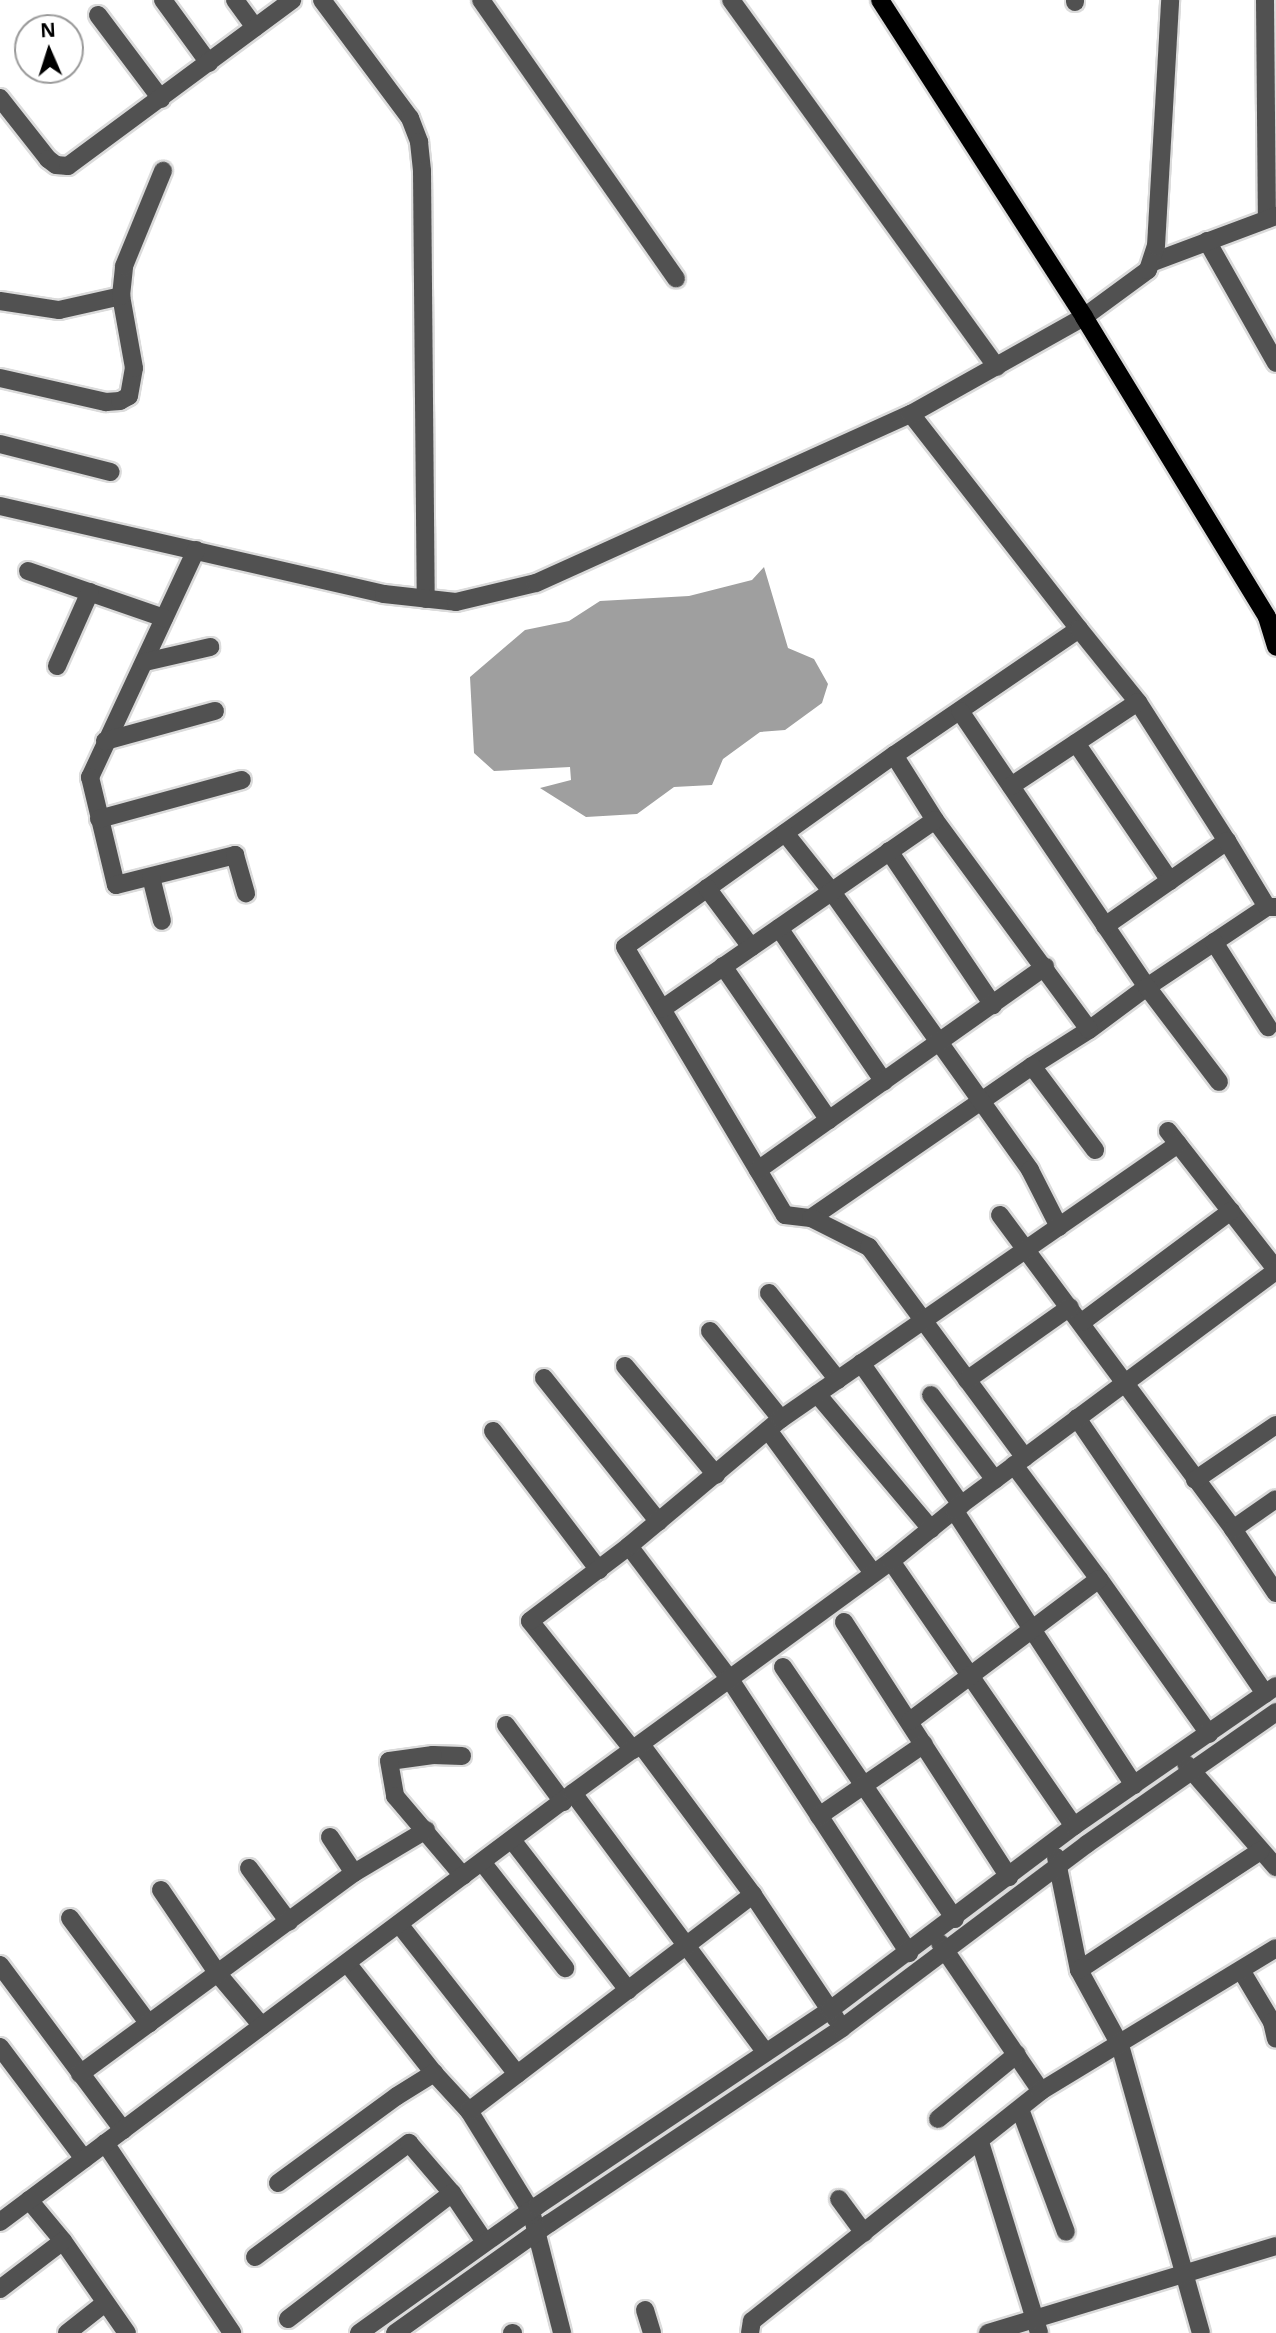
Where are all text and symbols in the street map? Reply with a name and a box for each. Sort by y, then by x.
north arrow [14,14,84,84]
text: N [40,17,56,43]

